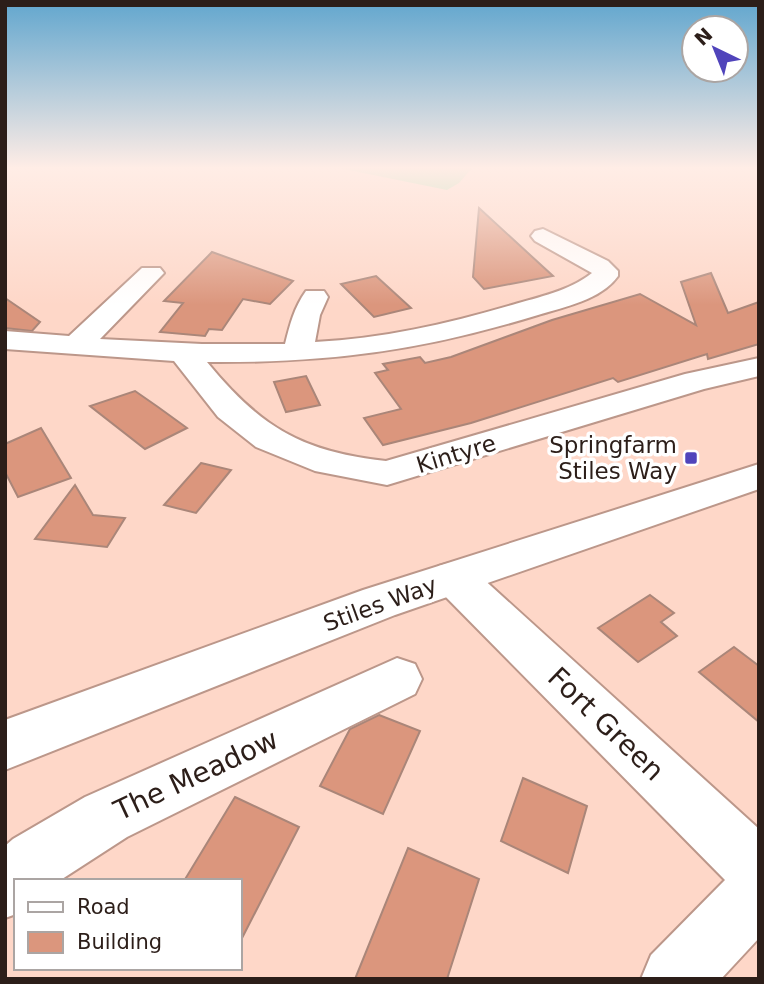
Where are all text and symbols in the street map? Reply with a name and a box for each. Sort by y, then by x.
north arrow [680,14,750,84]
text: N [690,23,717,50]
street label: Kintyre [413,430,499,478]
place label: Springfarm Stiles Way [549,432,677,484]
marker: Springfarm Stiles Way [683,450,699,466]
street label: Stiles Way [320,571,440,637]
street label: Fort Green [541,661,671,787]
street label: The Meadow [108,723,283,828]
legend [14,879,242,970]
text: Road [77,895,130,919]
text: Building [77,930,162,954]

